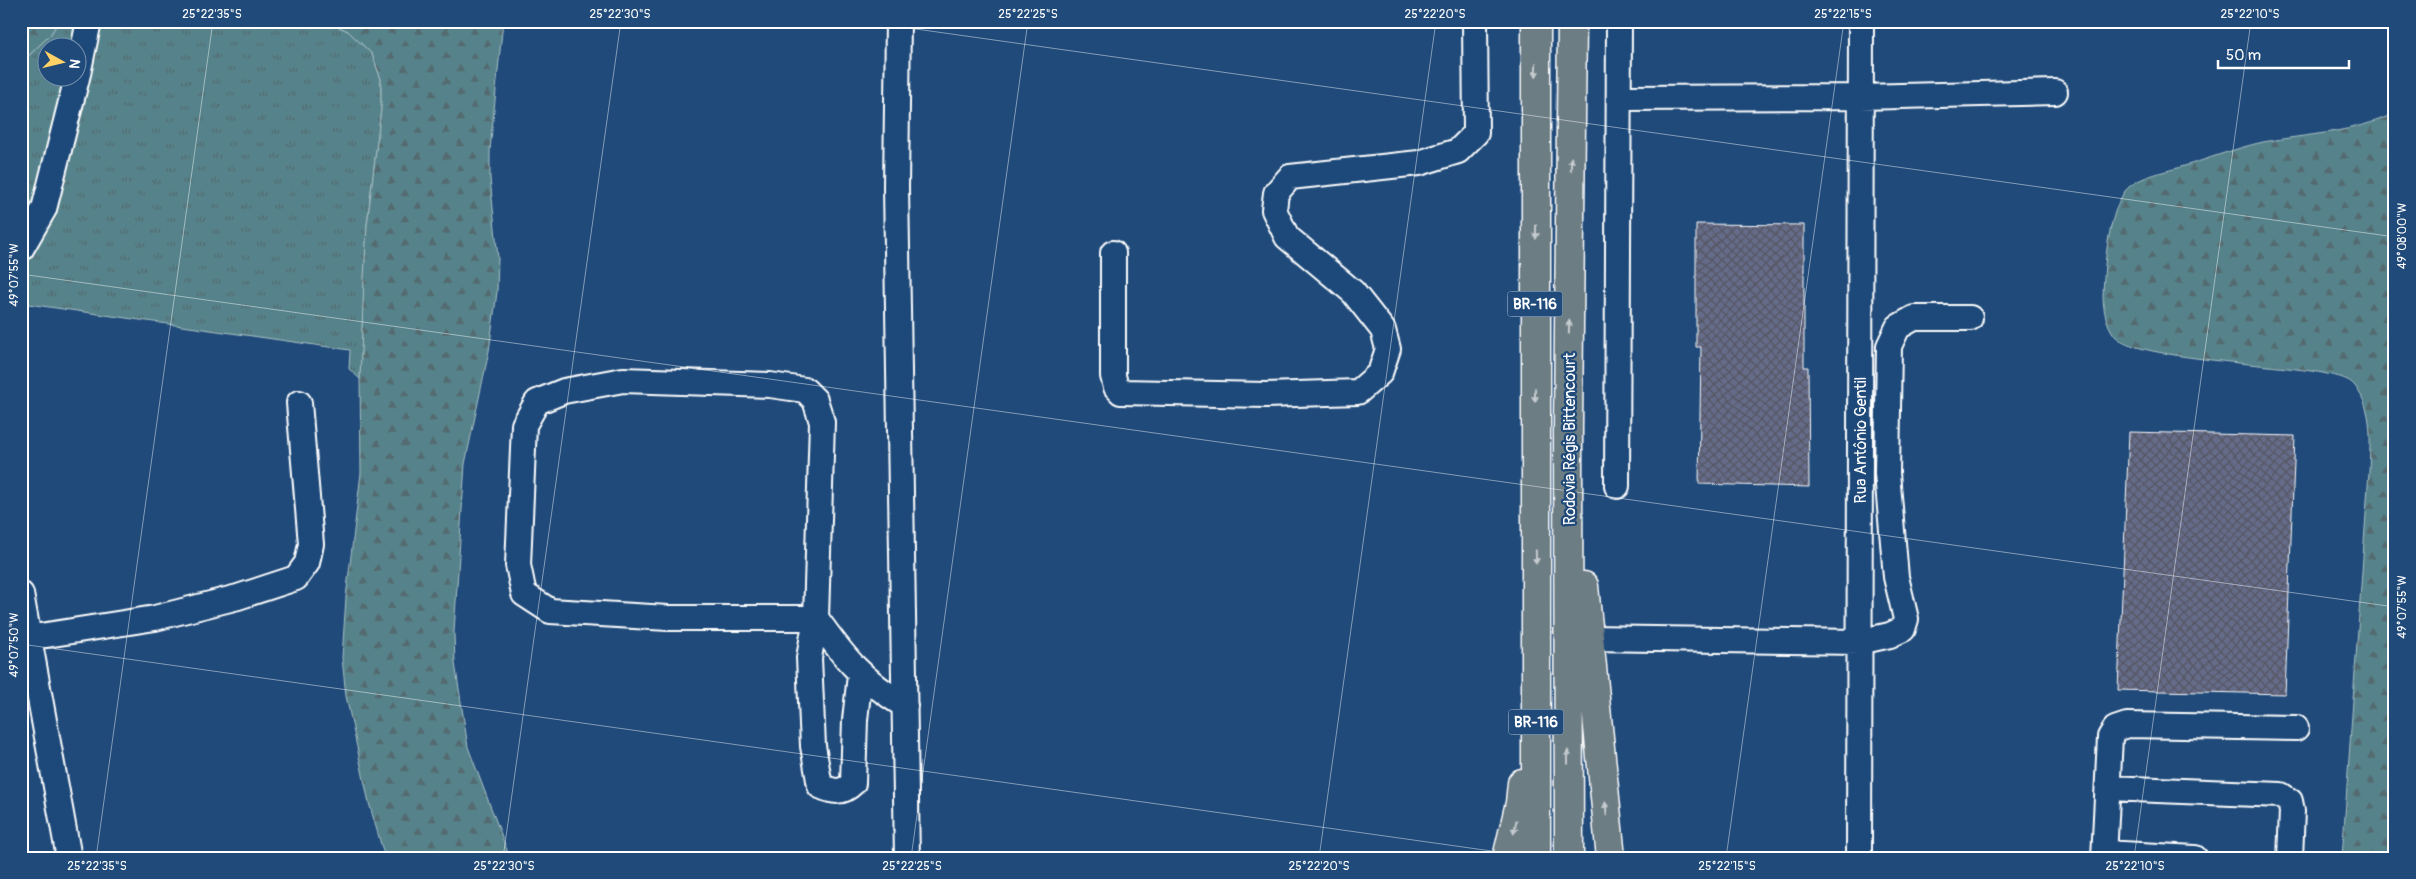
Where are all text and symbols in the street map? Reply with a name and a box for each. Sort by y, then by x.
text: 25°22'35"S [182,7,242,22]
text: 25°22'30"S [589,7,651,22]
text: 25°22'25"S [998,7,1058,22]
text: 25°22'20"S [1404,7,1466,22]
text: 25°22'15"S [1814,7,1872,22]
text: 25°22'10"S [2220,7,2280,22]
north arrow [38,38,88,88]
scale bar [2218,38,2350,70]
text: 50 m [2226,46,2261,65]
text: N [65,58,83,70]
one-way arrow [1532,62,1540,78]
one-way arrow [1567,156,1575,172]
text: 49°08'00"W [2395,203,2410,269]
one-way arrow [1532,225,1540,241]
text: 49°07'55"W [7,243,22,307]
road number: BR-116 [1508,292,1562,316]
one-way arrow [1565,318,1573,334]
street label: Rodovia Régis Bittencourt [1560,352,1580,525]
street label: Rua Antônio Gentil [1851,377,1871,503]
one-way arrow [1531,387,1539,403]
one-way arrow [1532,550,1540,566]
text: 49°07'55"W [2395,575,2410,639]
text: 49°07'50"W [7,612,22,678]
road number: BR-116 [1508,710,1564,734]
one-way arrow [1564,748,1572,764]
one-way arrow [1602,801,1610,817]
one-way arrow [1511,820,1519,835]
text: 25°22'35"S [67,859,127,874]
text: 25°22'30"S [473,859,535,874]
text: 25°22'25"S [882,859,942,874]
text: 25°22'20"S [1288,859,1350,874]
text: 25°22'15"S [1698,859,1756,874]
text: 25°22'10"S [2105,859,2165,874]

